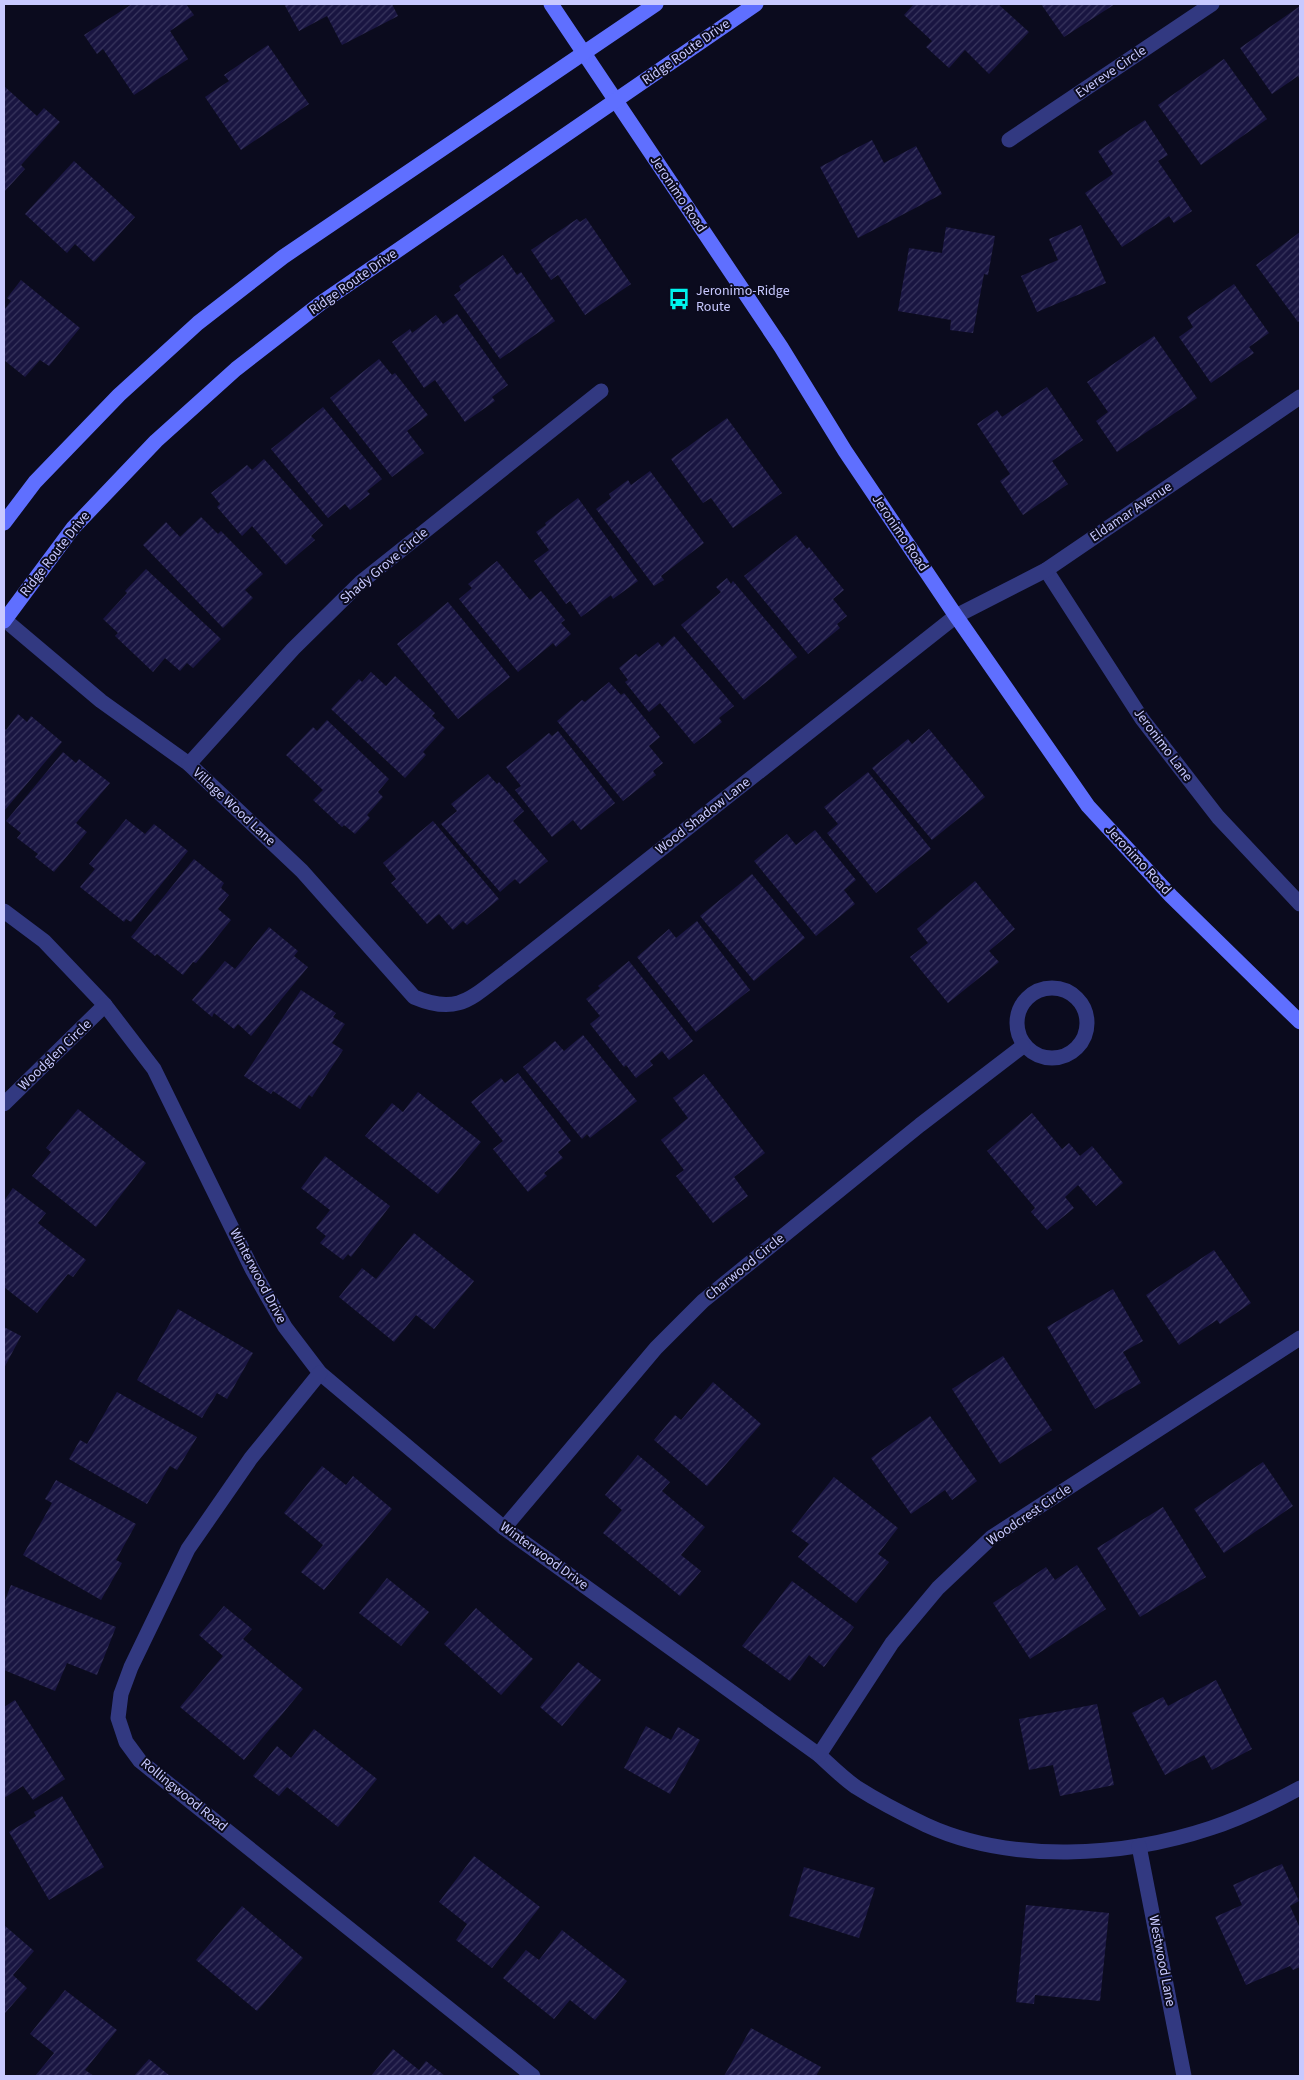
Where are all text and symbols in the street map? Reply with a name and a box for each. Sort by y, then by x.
street label: Ridge Route Drive [638,14,734,90]
street label: Evereve Circle [1072,41,1150,103]
street label: Jeronimo Road [645,151,711,237]
street label: Ridge Route Drive [305,244,401,320]
place label: Jeronimo-Ridge Route [696,281,790,317]
bus stop icon: Jeronimo-Ridge Route [666,286,692,312]
street label: Eldamar Avenue [1086,477,1176,547]
street label: Jeronimo Road [867,490,933,576]
street label: Ridge Route Drive [15,507,95,601]
street label: Shady Grove Circle [336,523,432,609]
street label: Jeronimo Lane [1129,704,1197,786]
street label: Village Wood Lane [188,763,280,851]
street label: Wood Shadow Lane [651,773,755,859]
street label: Jeronimo Road [1100,821,1176,899]
street label: Woodglen Circle [14,1015,96,1095]
street label: Winterwood Drive [225,1225,291,1327]
street label: Charwood Circle [701,1229,789,1305]
street label: Woodcrest Circle [983,1479,1075,1551]
street label: Winterwood Drive [496,1517,592,1595]
street label: Rollingwood Road [136,1754,232,1836]
street label: Westwood Lane [1143,1914,1181,2008]

